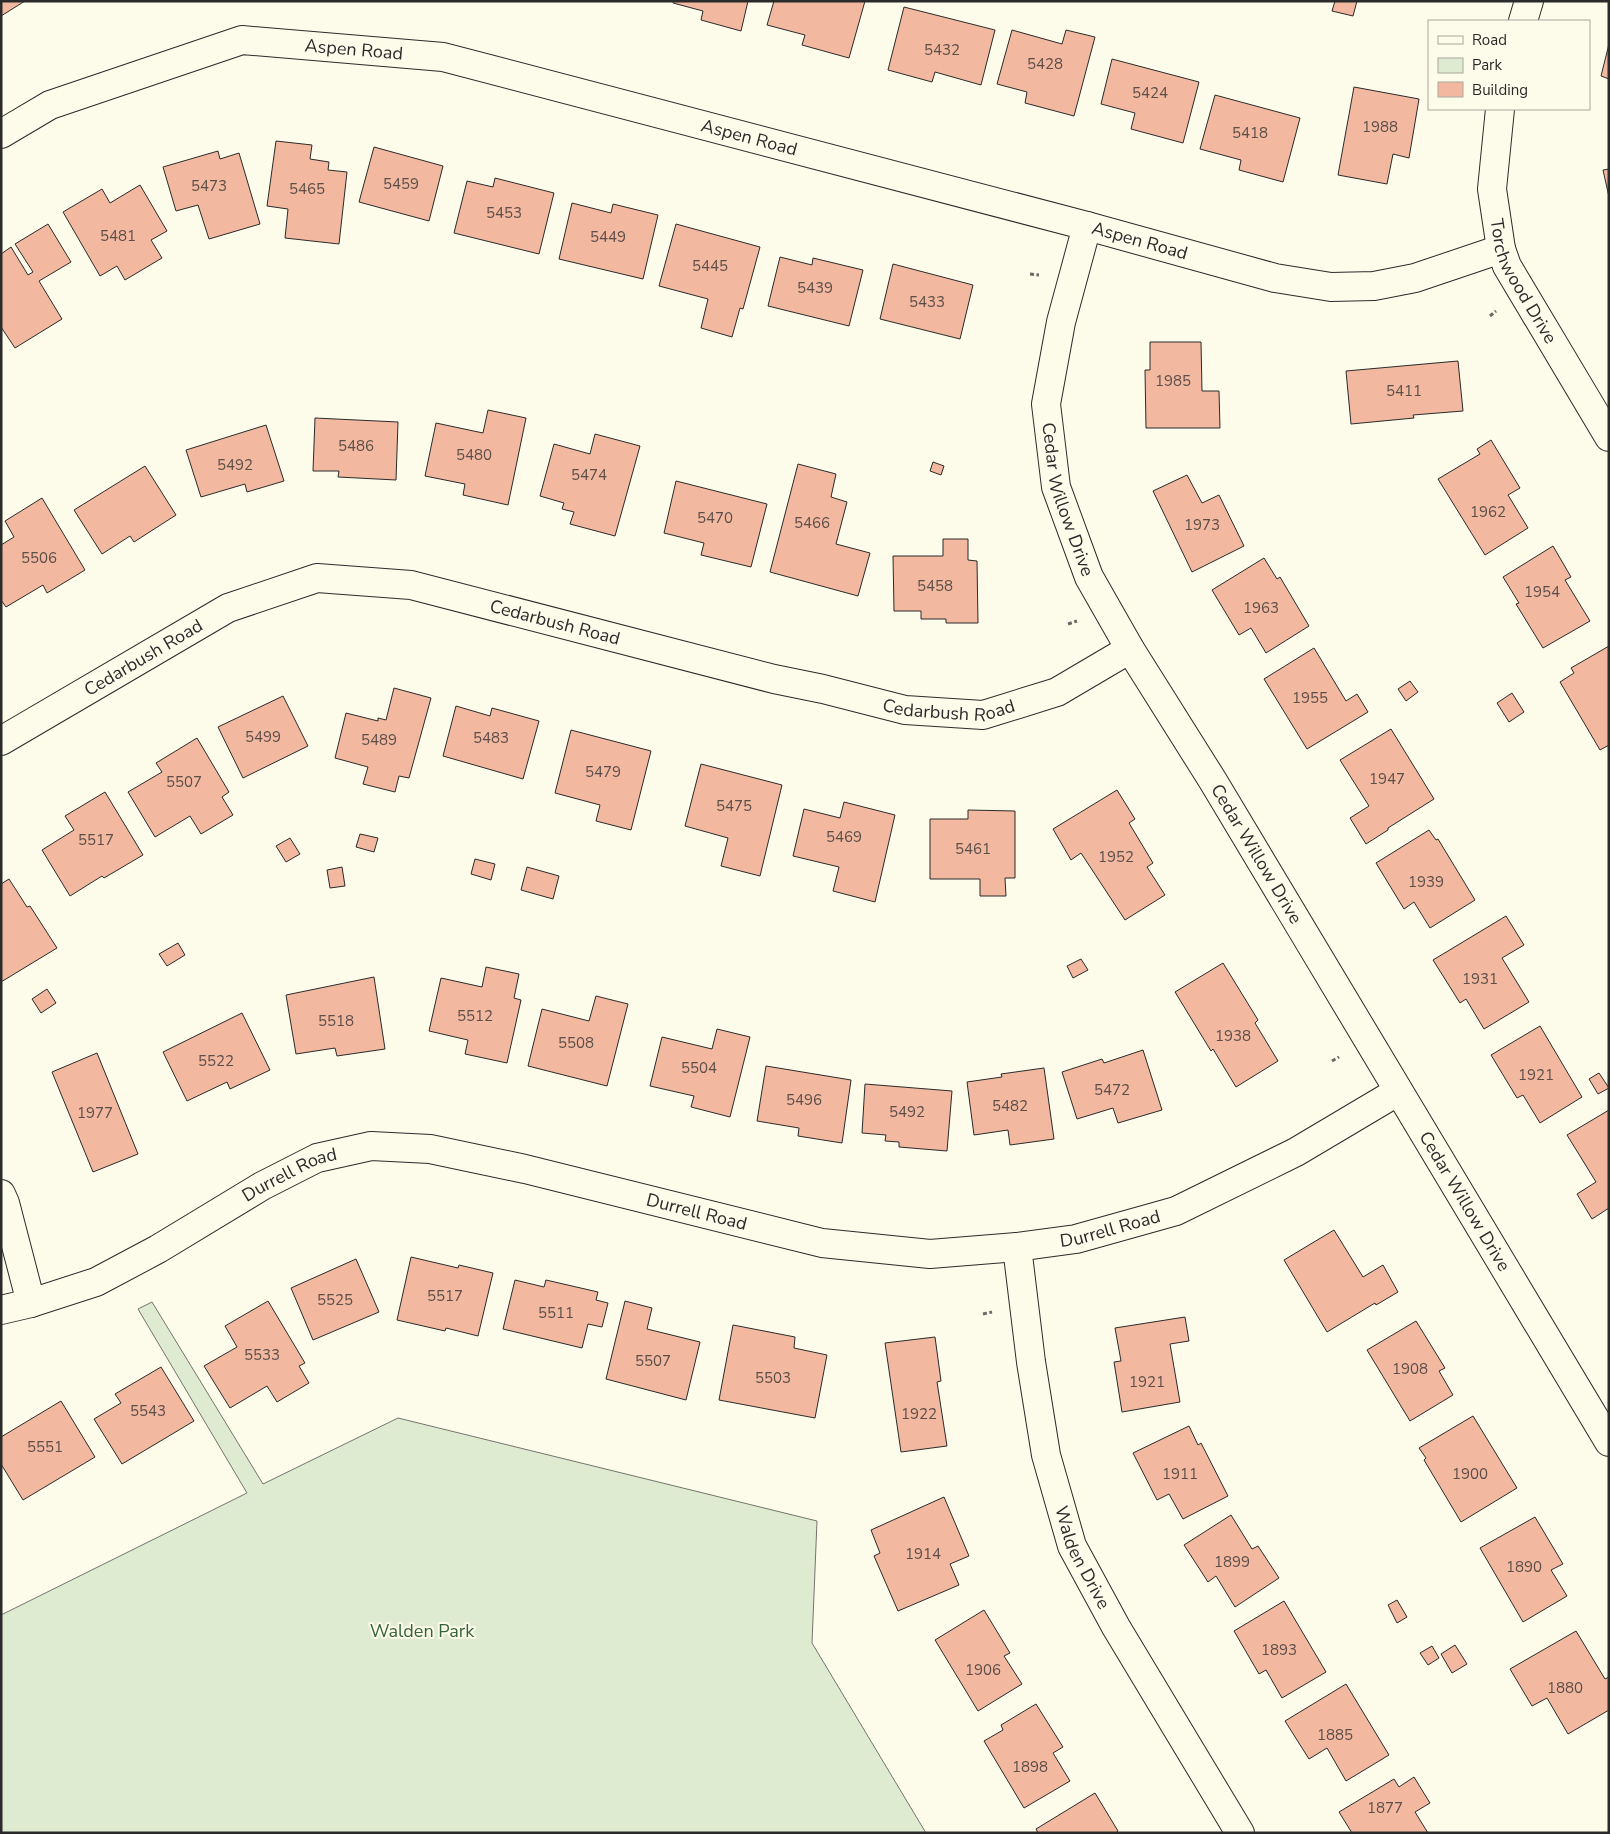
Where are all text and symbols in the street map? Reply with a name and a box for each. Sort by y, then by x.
legend [1428,20,1590,110]
text: Road [1472,30,1507,50]
street label: Aspen Road [304,33,404,66]
house number: 5432 [924,40,960,60]
house number: 5428 [1027,54,1063,74]
text: Park [1472,55,1502,75]
text: Building [1472,80,1528,100]
house number: 5424 [1132,83,1168,103]
street label: Aspen Road [699,113,800,161]
house number: 1988 [1362,117,1398,137]
house number: 5418 [1232,123,1268,143]
house number: 5459 [383,174,419,194]
house number: 5473 [191,176,227,196]
house number: 5465 [289,179,325,199]
house number: 5453 [486,203,522,223]
street label: Aspen Road [1089,216,1191,265]
street label: Torchwood Drive [1485,217,1563,348]
house number: 5481 [100,226,136,246]
house number: 5449 [590,227,626,247]
house number: 5445 [692,256,728,276]
house number: 5439 [797,278,833,298]
house number: 5433 [909,292,945,312]
house number: 1985 [1155,371,1191,391]
house number: 5411 [1386,381,1422,401]
street label: Cedar Willow Drive [1036,421,1100,580]
house number: 5486 [338,436,374,456]
house number: 5480 [456,445,492,465]
house number: 5492 [217,455,253,475]
house number: 5474 [571,465,607,485]
house number: 1962 [1470,502,1506,522]
house number: 5470 [697,508,733,528]
house number: 5466 [794,513,830,533]
house number: 1973 [1184,515,1220,535]
house number: 5506 [21,548,57,568]
house number: 5458 [917,576,953,596]
house number: 1954 [1524,582,1560,602]
street label: Cedarbush Road [487,594,623,651]
house number: 1963 [1243,598,1279,618]
street label: Cedarbush Road [80,613,207,702]
house number: 1955 [1292,688,1328,708]
street label: Cedarbush Road [880,693,1018,727]
house number: 5499 [245,727,281,747]
house number: 5483 [473,728,509,748]
house number: 5489 [361,730,397,750]
house number: 5479 [585,762,621,782]
house number: 1947 [1369,769,1405,789]
house number: 5507 [166,772,202,792]
street label: Cedar Willow Drive [1205,779,1308,928]
house number: 5475 [716,796,752,816]
house number: 5469 [826,827,862,847]
house number: 5517 [78,830,114,850]
house number: 5461 [955,839,991,859]
house number: 1952 [1098,847,1134,867]
house number: 1939 [1408,872,1444,892]
house number: 1931 [1462,969,1498,989]
house number: 5512 [457,1006,493,1026]
house number: 5518 [318,1011,354,1031]
house number: 1938 [1215,1026,1251,1046]
house number: 5508 [558,1033,594,1053]
house number: 5522 [198,1051,234,1071]
house number: 5504 [681,1058,717,1078]
house number: 1921 [1518,1065,1554,1085]
house number: 5472 [1094,1080,1130,1100]
house number: 5496 [786,1090,822,1110]
house number: 5482 [992,1096,1028,1116]
house number: 5492 [889,1102,925,1122]
house number: 1977 [77,1103,113,1123]
street label: Cedar Willow Drive [1414,1127,1516,1276]
street label: Durrell Road [237,1142,339,1207]
street label: Durrell Road [644,1188,750,1236]
street label: Durrell Road [1058,1204,1163,1253]
house number: 5517 [427,1286,463,1306]
house number: 5525 [317,1290,353,1310]
house number: 5511 [538,1303,574,1323]
house number: 5533 [244,1345,280,1365]
house number: 5507 [635,1351,671,1371]
house number: 1908 [1392,1359,1428,1379]
house number: 5503 [755,1368,791,1388]
house number: 1921 [1129,1372,1165,1392]
house number: 5543 [130,1401,166,1421]
house number: 1922 [901,1404,937,1424]
house number: 5551 [27,1437,63,1457]
house number: 1911 [1162,1464,1198,1484]
house number: 1900 [1452,1464,1488,1484]
street label: Walden Drive [1049,1503,1116,1613]
house number: 1914 [905,1544,941,1564]
house number: 1899 [1214,1552,1250,1572]
house number: 1890 [1506,1557,1542,1577]
park label: Walden Park [370,1619,475,1643]
house number: 1893 [1261,1640,1297,1660]
house number: 1906 [965,1660,1001,1680]
house number: 1880 [1547,1678,1583,1698]
house number: 1885 [1317,1725,1353,1745]
house number: 1898 [1012,1757,1048,1777]
house number: 1877 [1367,1798,1403,1818]

